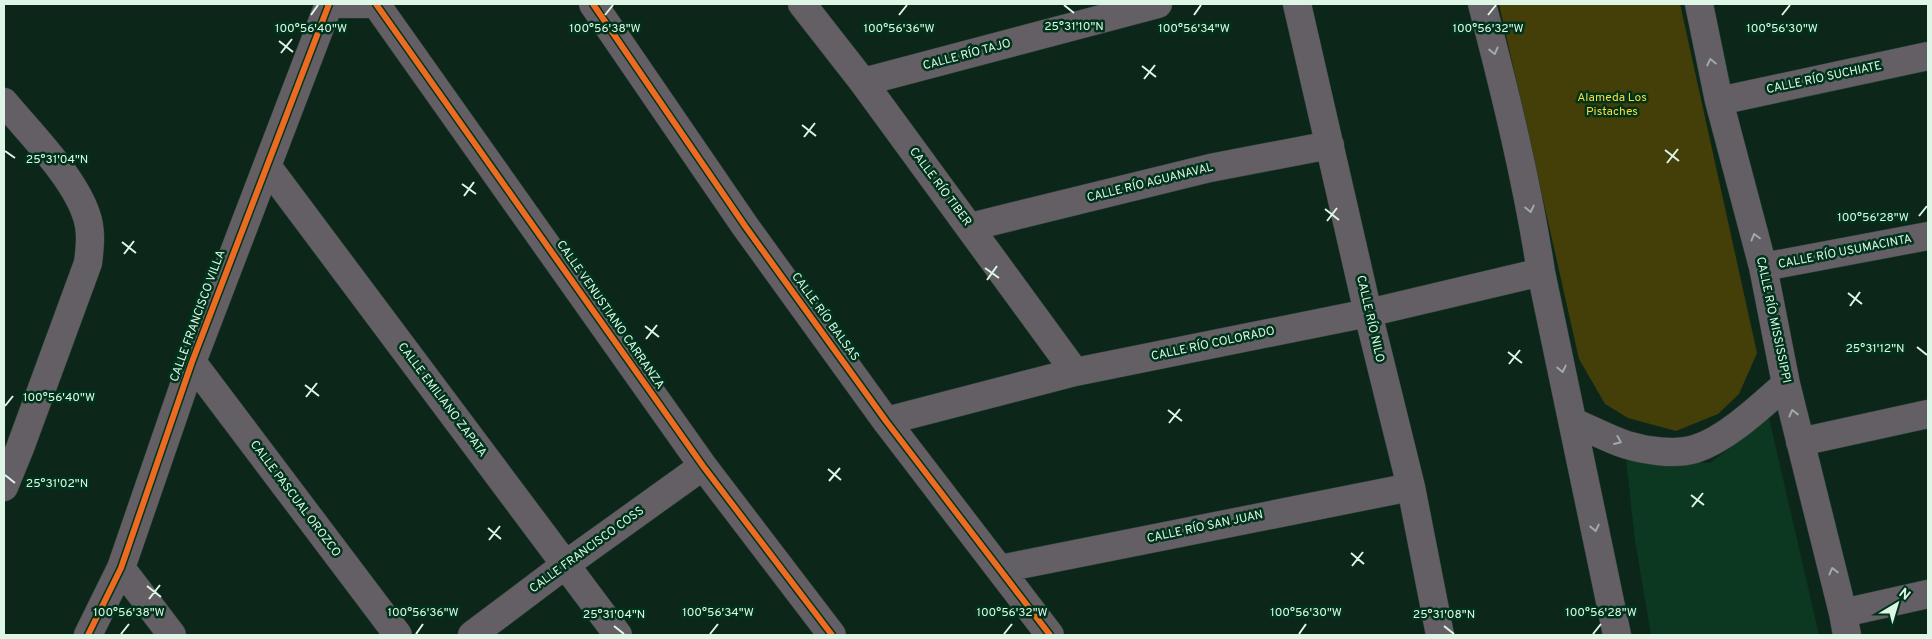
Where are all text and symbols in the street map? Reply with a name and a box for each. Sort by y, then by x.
text: 25°31'10"N [1044,19,1104,35]
text: 100°56'40"W [275,21,347,37]
text: 100°56'38"W [569,21,641,37]
text: 100°56'36"W [863,21,935,37]
text: 100°56'34"W [1158,21,1230,37]
text: 100°56'32"W [1452,21,1524,37]
text: 100°56'30"W [1746,21,1818,37]
street label: CALLE RÍO TAJO [921,36,1013,74]
one-way arrow [1488,46,1499,55]
one-way arrow [1707,58,1717,67]
street label: CALLE RÍO SUCHIATE [1765,58,1883,98]
park label: Alameda Los Pistaches [1577,90,1647,120]
street label: CALLE RÍO TIBER [905,144,975,230]
text: 25°31'04"N [26,152,88,168]
street label: CALLE RÍO AGUANAVAL [1085,159,1215,206]
one-way arrow [1524,205,1535,214]
text: 100°56'28"W [1837,210,1909,226]
street label: CALLE RÍO USUMACINTA [1777,231,1913,273]
one-way arrow [1750,233,1761,242]
street label: CALLE VENUSTIANO CARRANZA [552,238,668,392]
street label: CALLE FRANCISCO VILLA [167,248,229,384]
street label: CALLE RÍO MISSISSIPPI [1752,255,1794,385]
street label: CALLE RÍO BALSAS [787,270,863,364]
street label: CALLE RÍO NILO [1352,274,1388,364]
street label: CALLE RÍO COLORADO [1150,323,1276,365]
street label: CALLE EMILIANO ZAPATA [394,340,490,460]
text: 25°31'12"N [1845,341,1905,357]
one-way arrow [1556,364,1567,373]
text: 100°56'40"W [23,390,95,406]
one-way arrow [1788,408,1799,417]
one-way arrow [1613,435,1622,446]
street label: CALLE PASCUAL OROZCO [246,437,344,561]
text: 25°31'02"N [26,476,88,492]
street label: CALLE FRANCISCO COSS [527,503,647,597]
street label: CALLE RÍO SAN JUAN [1145,507,1265,547]
one-way arrow [1589,523,1600,532]
one-way arrow [1828,567,1838,575]
north arrow [1872,579,1922,629]
text: N [1895,585,1913,605]
text: 100°56'38"W [93,605,165,621]
text: 100°56'36"W [387,605,459,621]
text: 100°56'34"W [682,605,754,621]
text: 100°56'32"W [976,605,1048,621]
text: 100°56'30"W [1270,605,1342,621]
text: 100°56'28"W [1565,605,1637,621]
text: 25°31'04"N [583,607,645,623]
text: 25°31'08"N [1413,607,1475,623]

